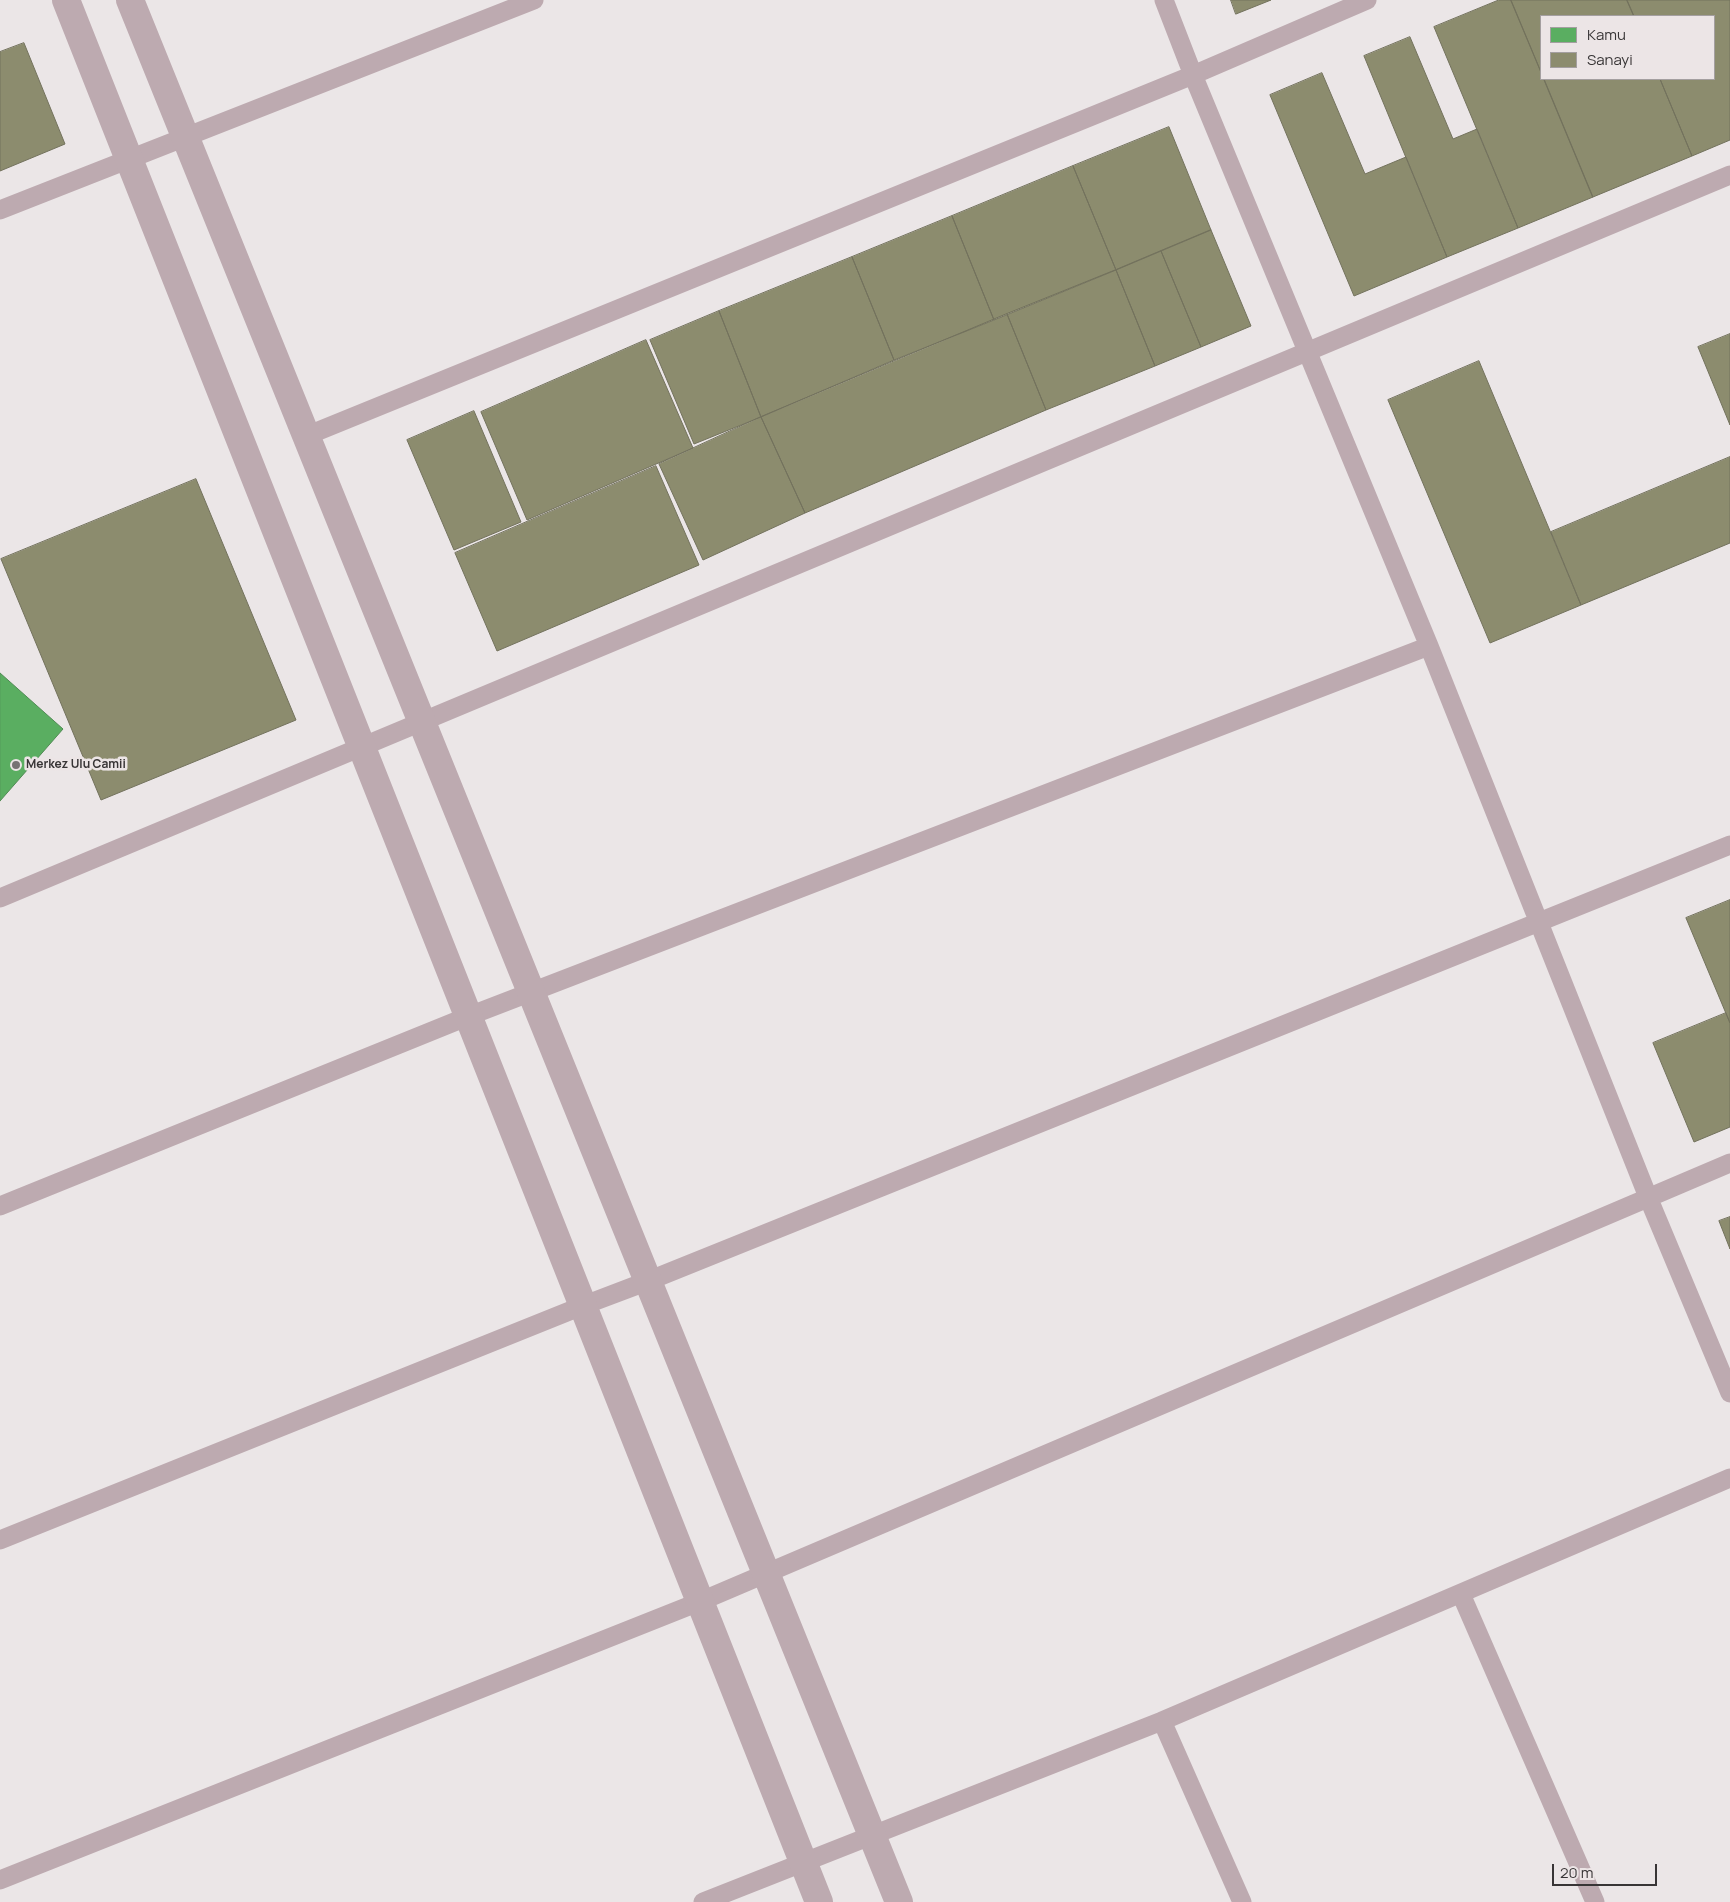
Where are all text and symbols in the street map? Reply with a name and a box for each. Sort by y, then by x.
legend [1540,15,1715,80]
text: Kamu [1587,24,1626,45]
text: Sanayi [1587,49,1633,70]
place label: Merkez Ulu Camii [26,758,126,772]
marker: Merkez Ulu Camii [10,759,22,771]
scale bar [1555,1854,1660,1886]
text: 20 m [1560,1862,1593,1883]

